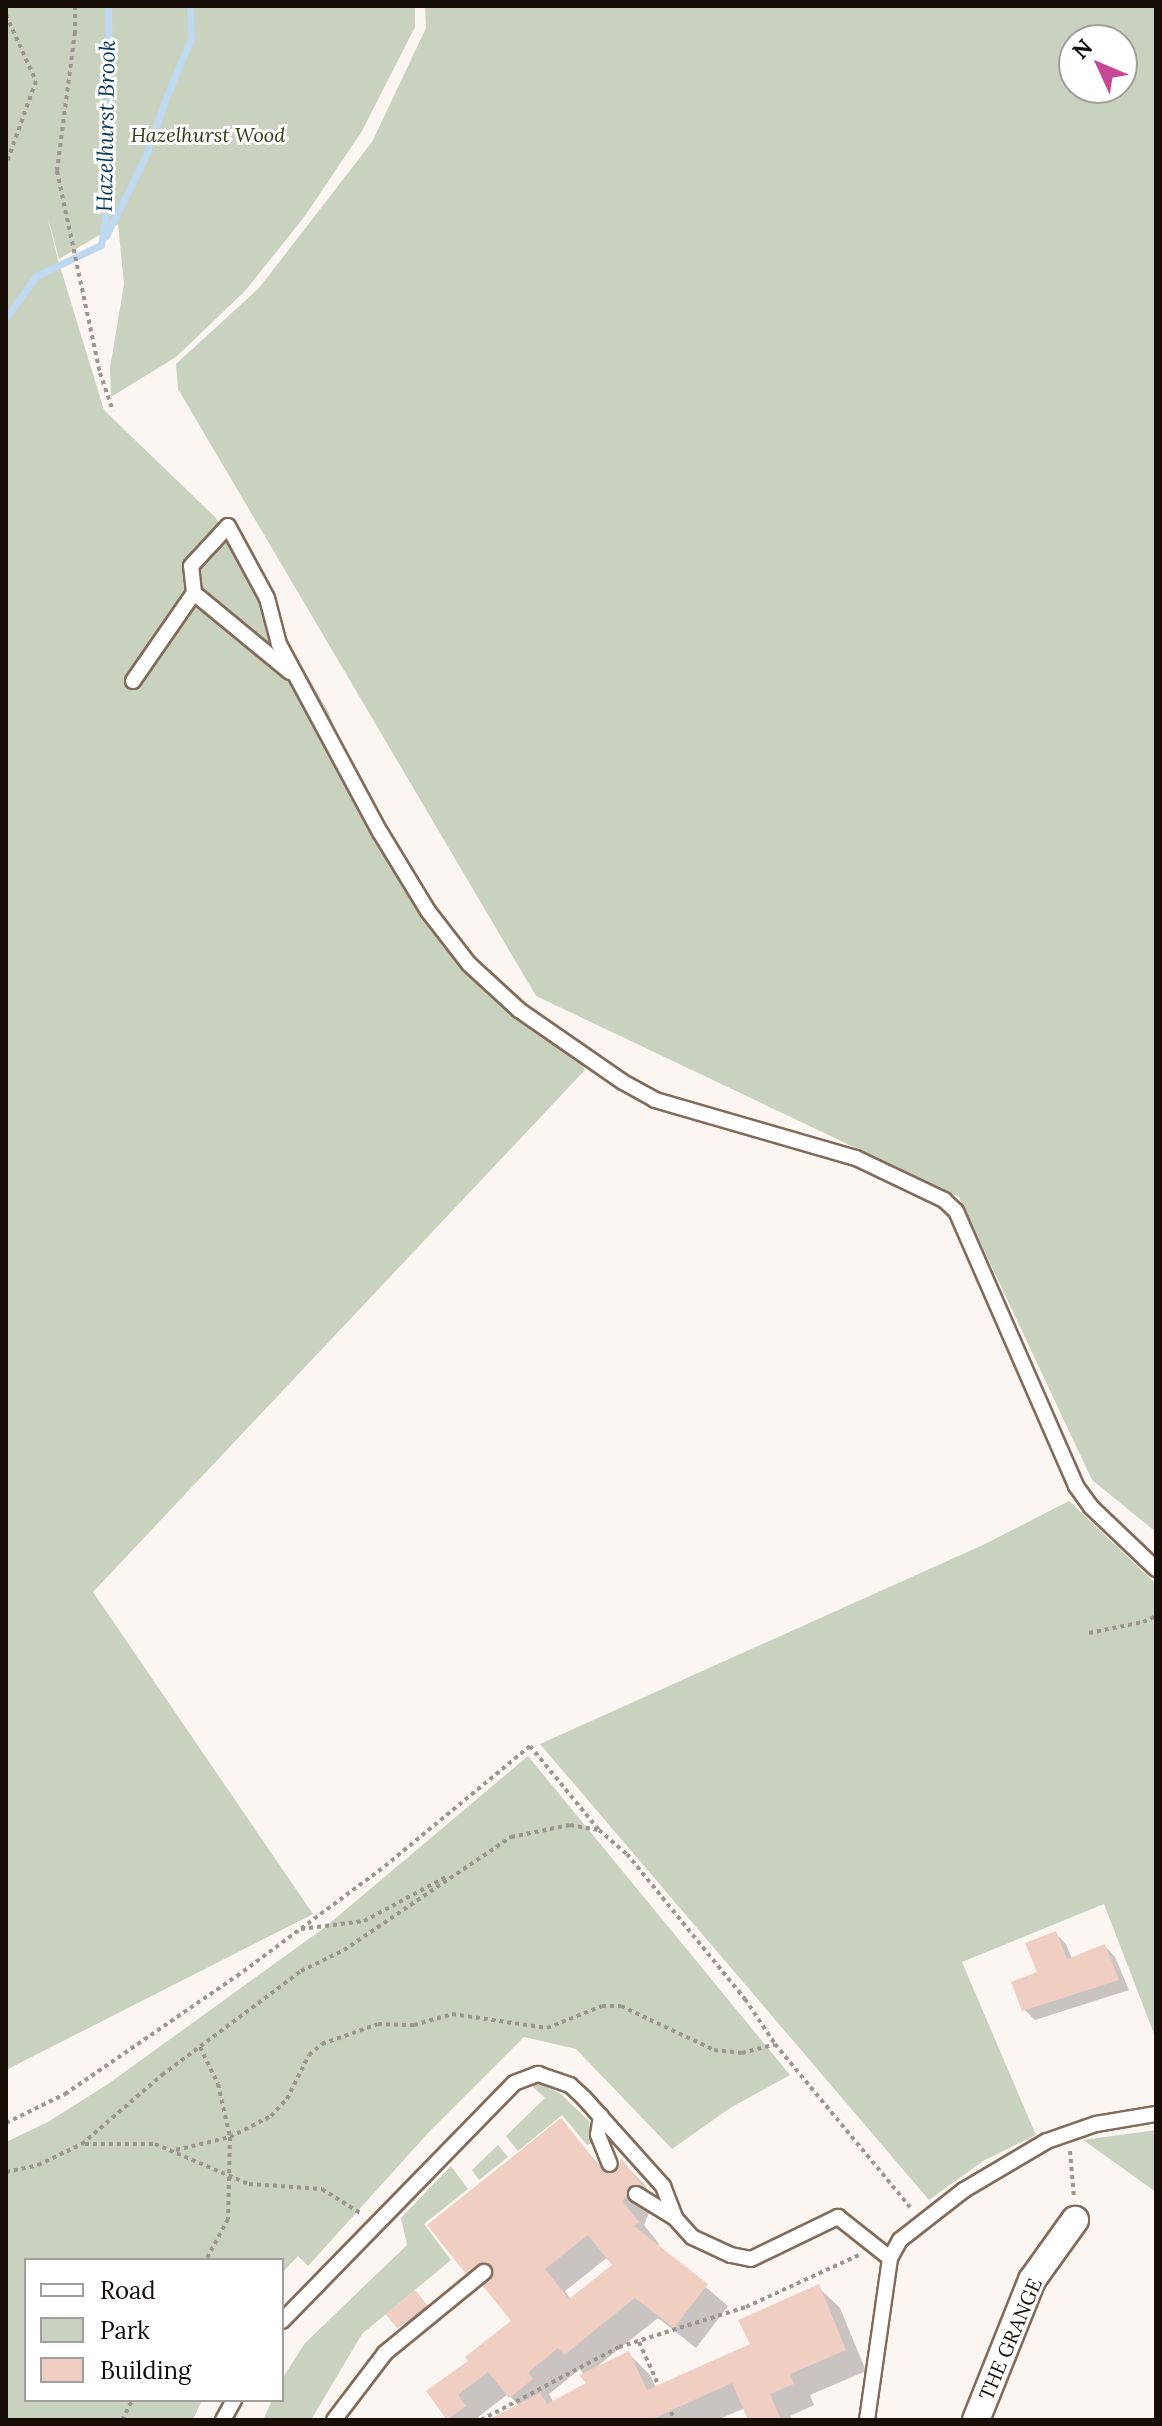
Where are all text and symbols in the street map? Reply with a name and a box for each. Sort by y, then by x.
north arrow [1058,24,1138,104]
text: N [1066,33,1098,65]
water label: Hazelhurst Brook [91,40,121,212]
park label: Hazelhurst Wood [131,122,285,146]
legend [24,2258,284,2402]
street label: THE GRANGE [974,2274,1046,2404]
text: Road [100,2275,156,2306]
text: Park [100,2315,150,2346]
text: Building [100,2355,191,2386]

